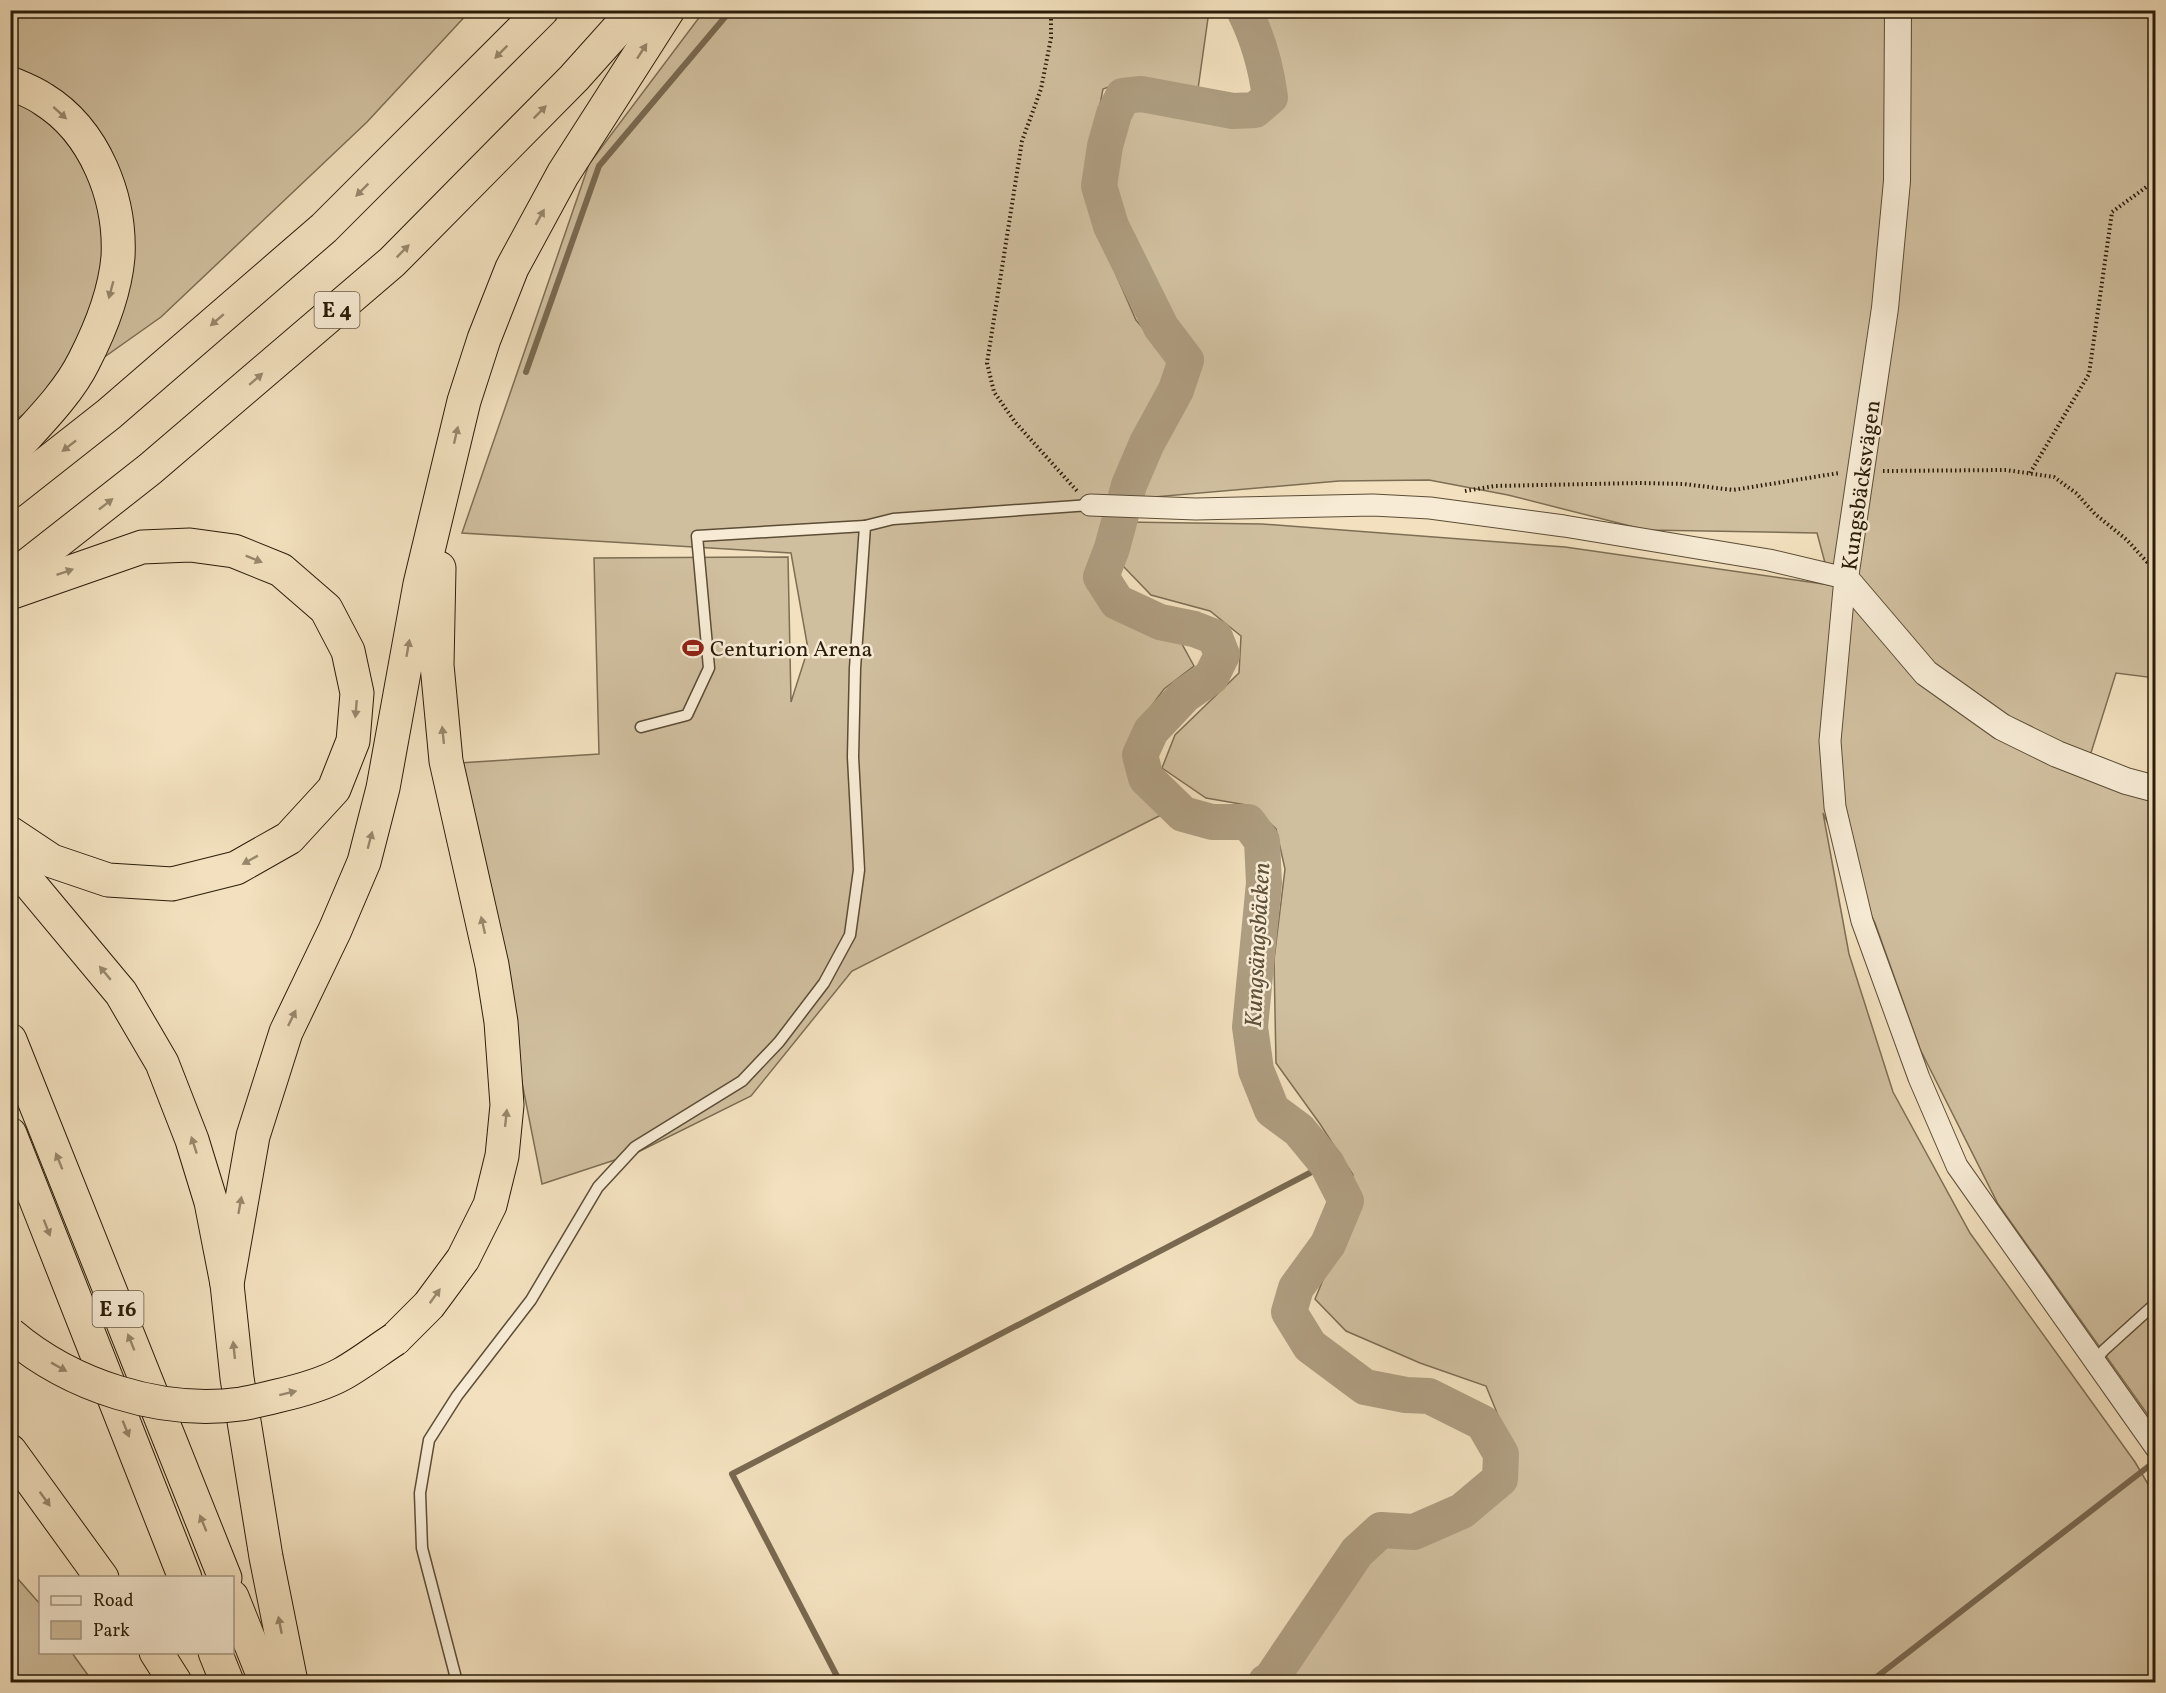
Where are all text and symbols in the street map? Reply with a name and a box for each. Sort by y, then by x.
one-way arrow [636,43,647,59]
one-way arrow [494,45,508,59]
one-way arrow [533,105,547,120]
one-way arrow [52,106,67,119]
one-way arrow [356,182,370,196]
one-way arrow [535,208,545,225]
one-way arrow [396,244,410,259]
one-way arrow [106,281,115,299]
road number: E 4 [314,292,360,328]
one-way arrow [210,313,225,327]
one-way arrow [248,373,263,386]
street label: Kungsbäcksvägen [1835,398,1890,573]
one-way arrow [452,426,462,444]
one-way arrow [61,440,76,452]
one-way arrow [98,497,114,510]
one-way arrow [245,555,263,564]
one-way arrow [56,567,74,577]
place label: Centurion Arena [710,635,872,666]
sports icon: Centurion Arena [681,636,705,660]
one-way arrow [404,639,413,658]
one-way arrow [351,700,361,719]
one-way arrow [439,725,448,744]
one-way arrow [365,830,375,849]
one-way arrow [241,855,258,865]
water label: Kungsängsbäcken [1238,862,1280,1029]
one-way arrow [478,916,488,935]
one-way arrow [99,966,112,981]
one-way arrow [287,1009,297,1027]
one-way arrow [501,1109,511,1128]
one-way arrow [189,1136,198,1154]
one-way arrow [54,1152,63,1170]
one-way arrow [235,1196,244,1215]
one-way arrow [43,1219,52,1237]
one-way arrow [429,1289,441,1304]
road number: E 16 [92,1291,144,1327]
one-way arrow [126,1333,135,1351]
one-way arrow [229,1340,238,1359]
one-way arrow [51,1361,67,1372]
one-way arrow [279,1388,297,1398]
one-way arrow [122,1420,131,1438]
one-way arrow [39,1490,51,1506]
one-way arrow [198,1514,207,1532]
legend [39,1576,234,1654]
text: Road [93,1589,134,1614]
one-way arrow [275,1615,284,1634]
text: Park [93,1619,130,1644]

